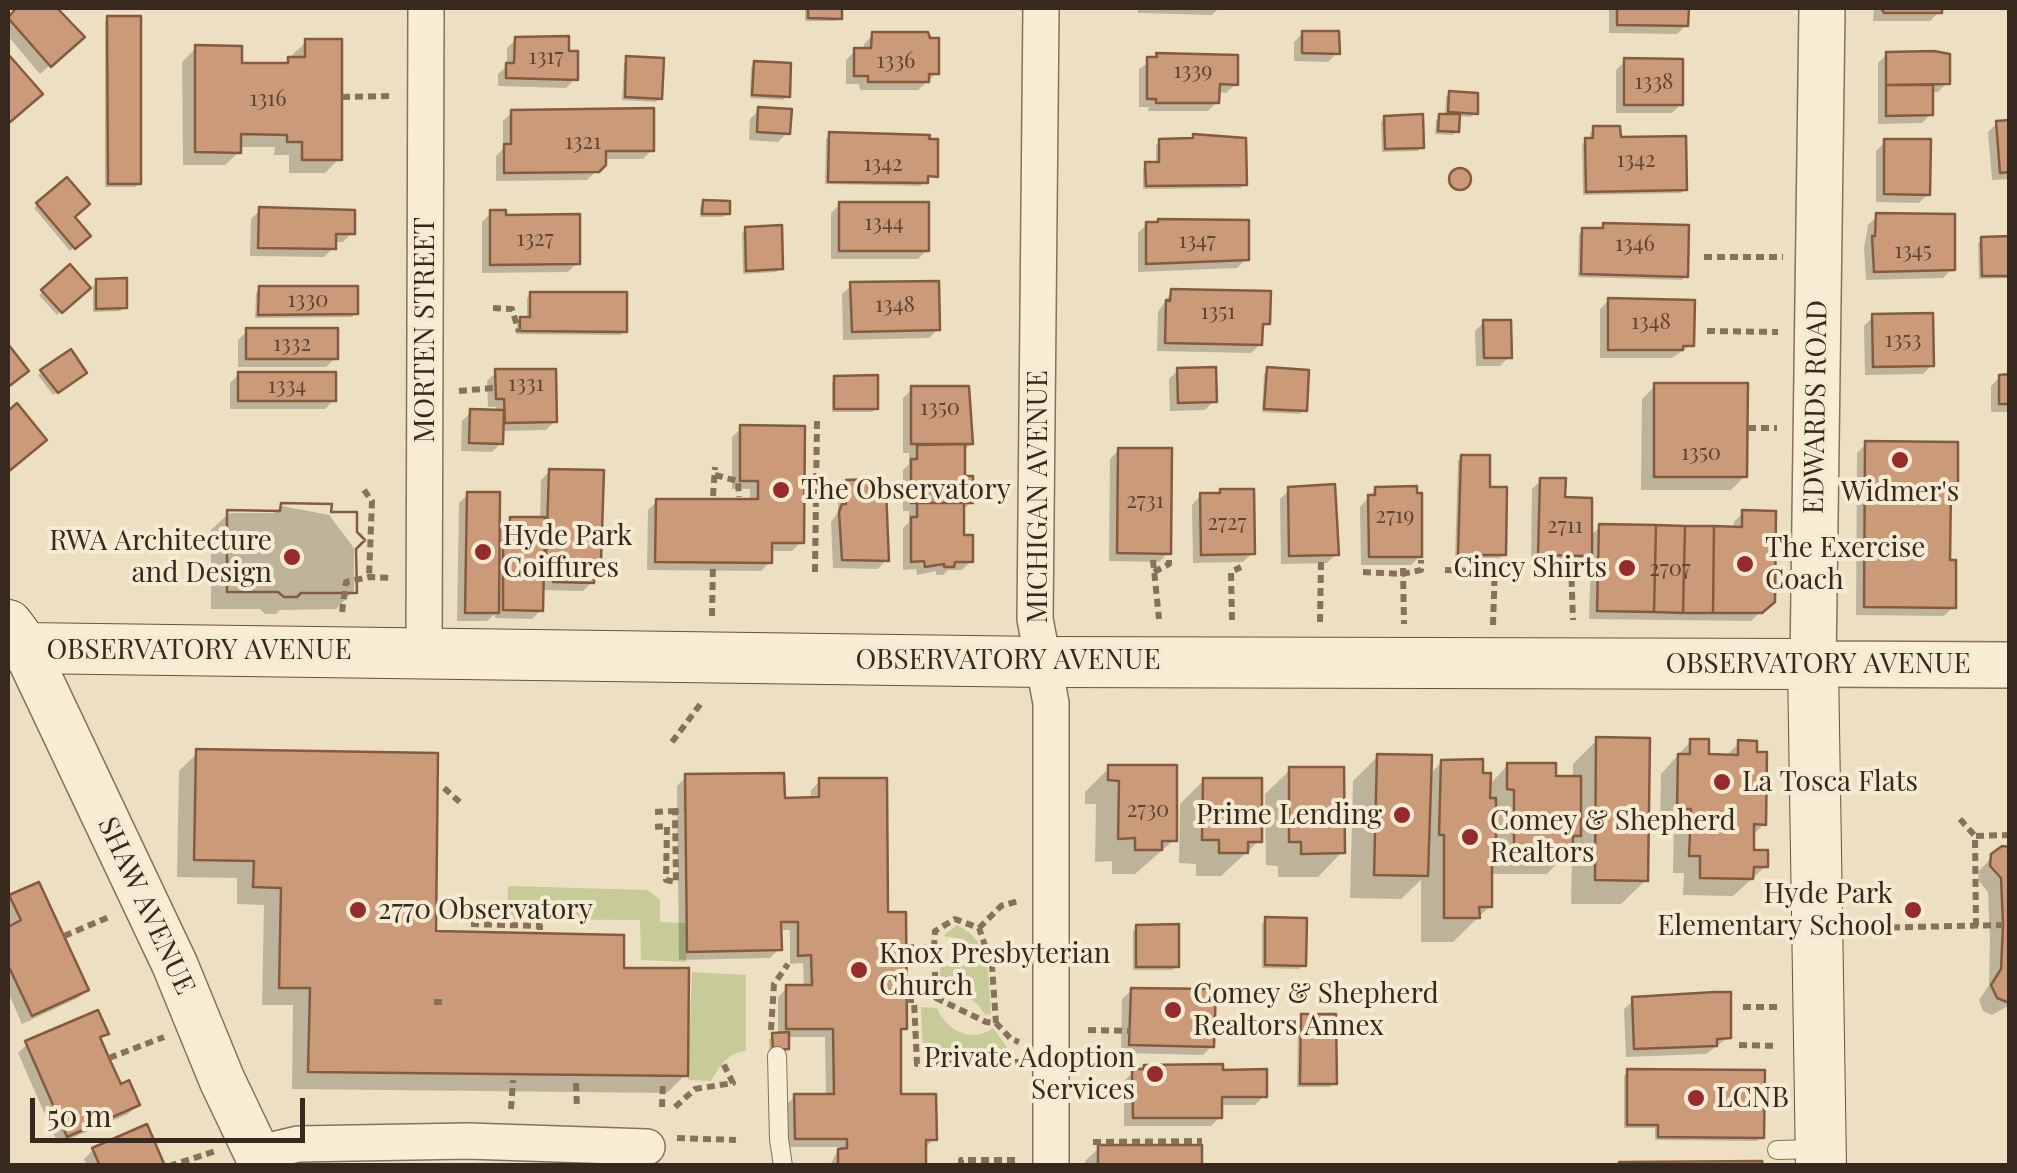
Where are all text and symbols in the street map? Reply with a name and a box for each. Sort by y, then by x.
house number: 1317 [529,44,563,70]
house number: 1336 [877,48,915,74]
house number: 1339 [1174,58,1212,84]
house number: 1338 [1634,69,1674,95]
house number: 1316 [249,86,287,112]
house number: 1321 [565,129,601,155]
house number: 1342 [1616,147,1656,173]
house number: 1342 [863,151,903,177]
house number: 1344 [864,210,904,236]
street label: MORTEN STREET [408,217,442,443]
house number: 1327 [516,226,554,252]
house number: 1347 [1178,228,1216,254]
house number: 1346 [1615,231,1655,257]
house number: 1345 [1894,238,1932,264]
house number: 1330 [288,287,328,313]
house number: 1348 [875,292,915,318]
house number: 1351 [1201,299,1235,325]
street label: EDWARDS ROAD [1797,300,1835,514]
house number: 1348 [1631,309,1671,335]
house number: 1353 [1885,327,1921,353]
house number: 1332 [273,331,311,357]
street label: MICHIGAN AVENUE [1021,370,1055,624]
house number: 1331 [508,371,544,397]
house number: 1334 [268,373,306,399]
house number: 1350 [920,395,960,421]
house number: 1350 [1681,440,1721,466]
marker: Widmer's [1889,449,1911,471]
place label: The Observatory [801,473,1011,507]
place label: Widmer's [1841,475,1959,509]
marker: The Observatory [770,479,792,501]
house number: 2731 [1126,488,1164,514]
house number: 2719 [1376,503,1414,529]
house number: 2727 [1208,510,1246,536]
house number: 2711 [1547,513,1583,539]
place label: Hyde Park Coiffures [503,519,632,585]
place label: RWA Architecture and Design [49,524,272,590]
place label: The Exercise Coach [1765,531,1925,597]
marker: Hyde Park Coiffures [472,541,494,563]
marker: RWA Architecture and Design [281,546,303,568]
place label: Cincy Shirts [1453,551,1607,585]
marker: The Exercise Coach [1734,553,1756,575]
house number: 2707 [1649,556,1691,582]
marker: Cincy Shirts [1616,557,1638,579]
street label: OBSERVATORY AVENUE [47,633,351,667]
street label: OBSERVATORY AVENUE [856,643,1160,677]
street label: OBSERVATORY AVENUE [1666,647,1970,681]
place label: La Tosca Flats [1742,765,1918,799]
marker: La Tosca Flats [1711,771,1733,793]
house number: 2730 [1127,797,1169,823]
place label: Prime Lending [1196,798,1382,832]
marker: Prime Lending [1391,804,1413,826]
place label: Comey & Shepherd Realtors [1490,804,1736,870]
street label: SHAW AVENUE [90,812,202,1000]
marker: Comey & Shepherd Realtors [1459,826,1481,848]
place label: Hyde Park Elementary School [1657,877,1893,943]
place label: 2770 Observatory [378,893,593,927]
marker: 2770 Observatory [347,899,369,921]
marker: Hyde Park Elementary School [1902,899,1924,921]
place label: Knox Presbyterian Church [879,937,1110,1003]
marker: Knox Presbyterian Church [848,959,870,981]
place label: Comey & Shepherd Realtors Annex [1193,977,1439,1043]
marker: Comey & Shepherd Realtors Annex [1162,999,1184,1021]
place label: Private Adoption Services [924,1041,1135,1107]
marker: Private Adoption Services [1144,1063,1166,1085]
scale bar [35,1078,310,1140]
place label: LCNB [1716,1081,1789,1115]
marker: LCNB [1685,1087,1707,1109]
text: 50 m [47,1095,112,1135]

